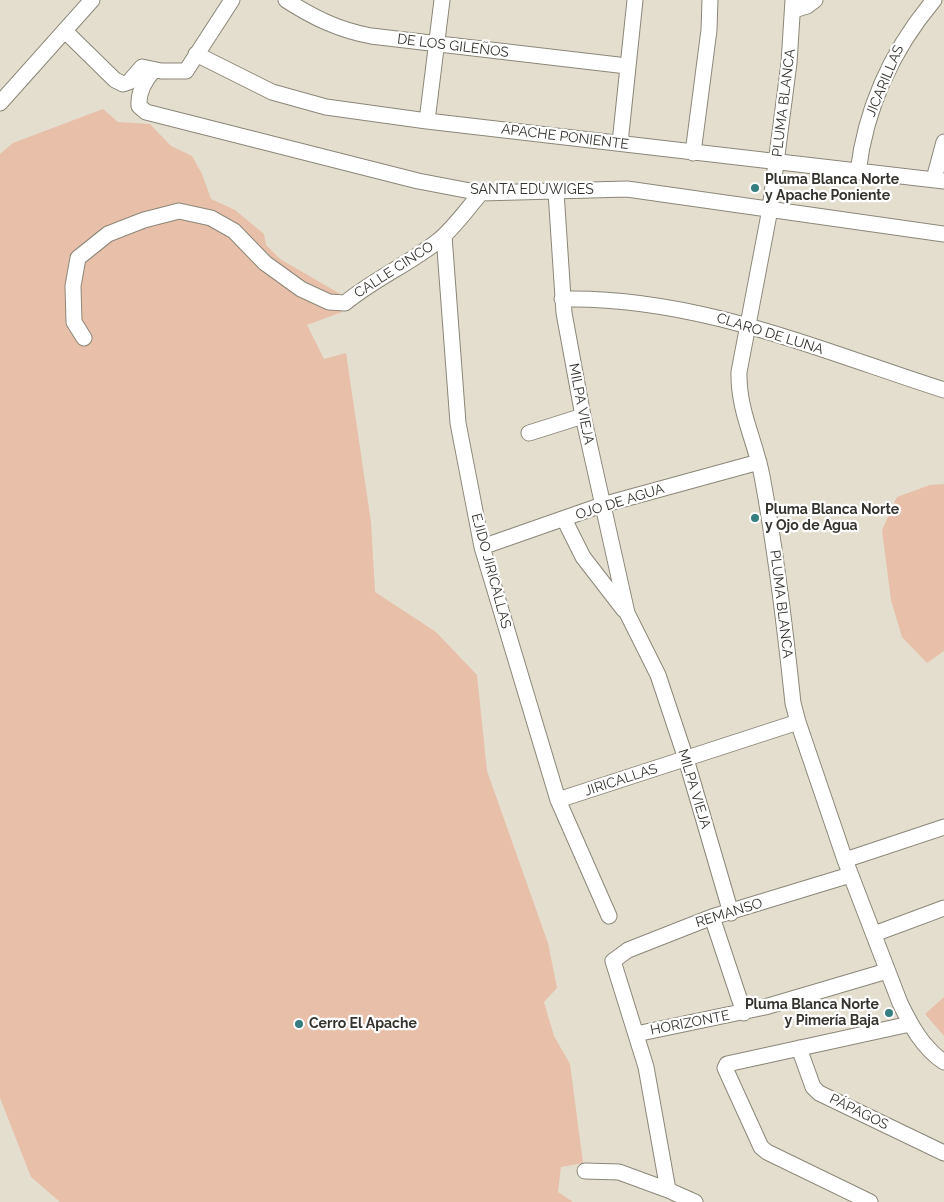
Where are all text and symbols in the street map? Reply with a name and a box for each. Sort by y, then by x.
street label: DE LOS GILEÑOS [396,31,510,61]
street label: JICARILLAS [862,43,908,119]
street label: PLUMA BLANCA [769,48,799,158]
street label: APACHE PONIENTE [500,121,630,153]
place label: Pluma Blanca Norte y Apache Poniente [765,172,899,204]
street label: SANTA EDUWIGES [470,182,594,198]
marker: Pluma Blanca Norte y Apache Poniente [749,182,761,194]
street label: CALLE CINCO [351,238,437,302]
street label: CLARO DE LUNA [714,310,826,358]
street label: MILPA VIEJA [565,362,597,446]
street label: OJO DE AGUA [574,481,666,523]
place label: Pluma Blanca Norte y Ojo de Agua [765,502,899,534]
street label: EJIDO JIRICALLAS [468,511,514,631]
marker: Pluma Blanca Norte y Ojo de Agua [749,512,761,524]
street label: PLUMA BLANCA [766,549,796,659]
street label: MILPA VIEJA [674,747,714,831]
street label: JIRICALLAS [582,760,660,800]
street label: REMANSO [693,895,765,931]
place label: Pluma Blanca Norte y Pimería Baja [745,997,879,1030]
street label: HORIZONTE [649,1007,731,1039]
marker: Pluma Blanca Norte y Pimería Baja [883,1007,895,1019]
place label: Cerro El Apache [309,1016,417,1032]
marker: Cerro El Apache [293,1018,305,1030]
street label: PÁPAGOS [827,1091,891,1133]

